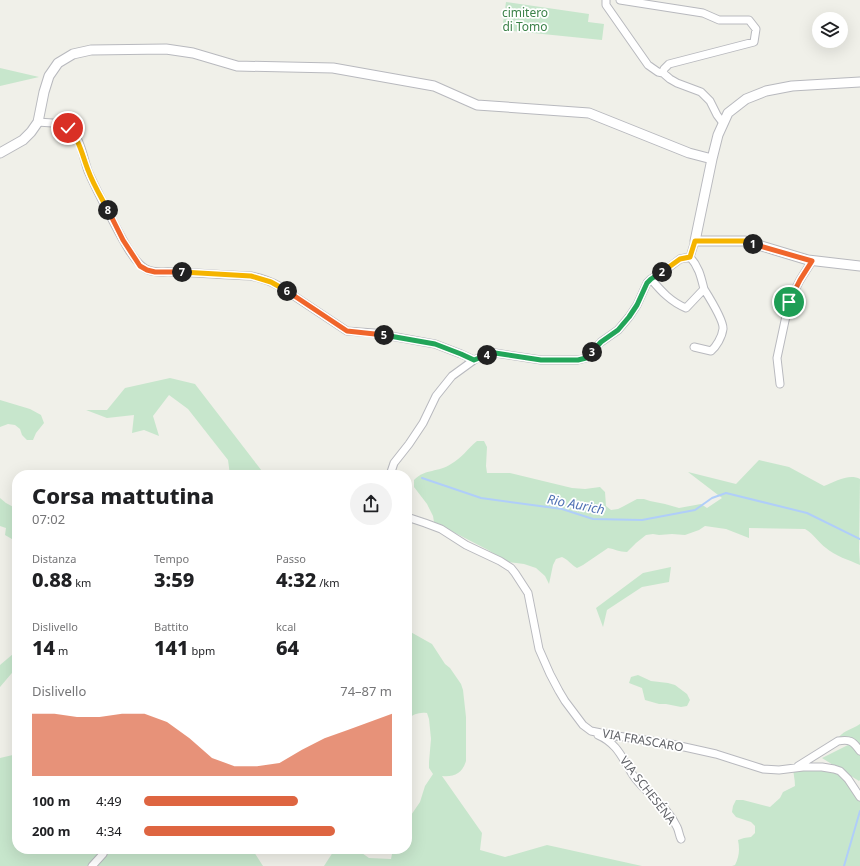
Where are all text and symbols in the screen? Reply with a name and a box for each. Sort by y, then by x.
park label: cimitero di Tomo [502,4,548,35]
map controls [812,12,848,48]
button: layers [812,12,848,48]
pin [51,111,85,145]
icon: check [57,117,79,139]
pin: 8 [98,200,118,220]
text: 8 [105,202,111,217]
pin: 1 [743,234,763,254]
text: 1 [750,236,756,251]
pin: 7 [172,262,192,282]
pin: 2 [652,262,672,282]
text: 7 [179,264,185,279]
text: 2 [659,264,665,279]
pin: 6 [277,281,297,301]
text: 6 [284,283,290,298]
pin [772,285,806,319]
icon: arrive [778,291,800,313]
pin: 5 [374,325,394,345]
text: 5 [381,327,387,342]
pin: 3 [582,342,602,362]
text: 3 [589,344,595,359]
pin: 4 [477,345,497,365]
text: 4 [484,347,490,362]
text: Corsa mattutina [32,480,214,510]
button: share [350,483,392,525]
water label: Rio Aurich [546,490,606,518]
text: 07:02 [32,510,65,528]
text: Distanza [32,551,76,566]
text: Tempo [154,551,189,566]
text: Passo [276,551,306,566]
text: 0.88 [32,566,72,593]
text: 3:59 [154,566,194,593]
text: 4:32 [276,566,316,593]
text: km [72,575,91,590]
text: /km [316,575,340,590]
text: Dislivello [32,619,78,634]
text: Battito [154,619,189,634]
text: kcal [276,619,296,634]
text: 14 [32,634,55,661]
text: 141 [154,634,189,661]
text: 64 [276,634,299,661]
text: m [55,643,68,658]
text: bpm [189,643,215,658]
text: Dislivello [32,682,86,700]
text: 74–87 m [340,682,392,700]
street label: VIA FRASCARO [601,725,685,755]
street label: VIA SCHESÉNA [616,753,680,828]
text: 100 m [32,792,70,810]
text: 4:49 [96,792,122,810]
text: 200 m [32,822,70,840]
text: 4:34 [96,822,122,840]

